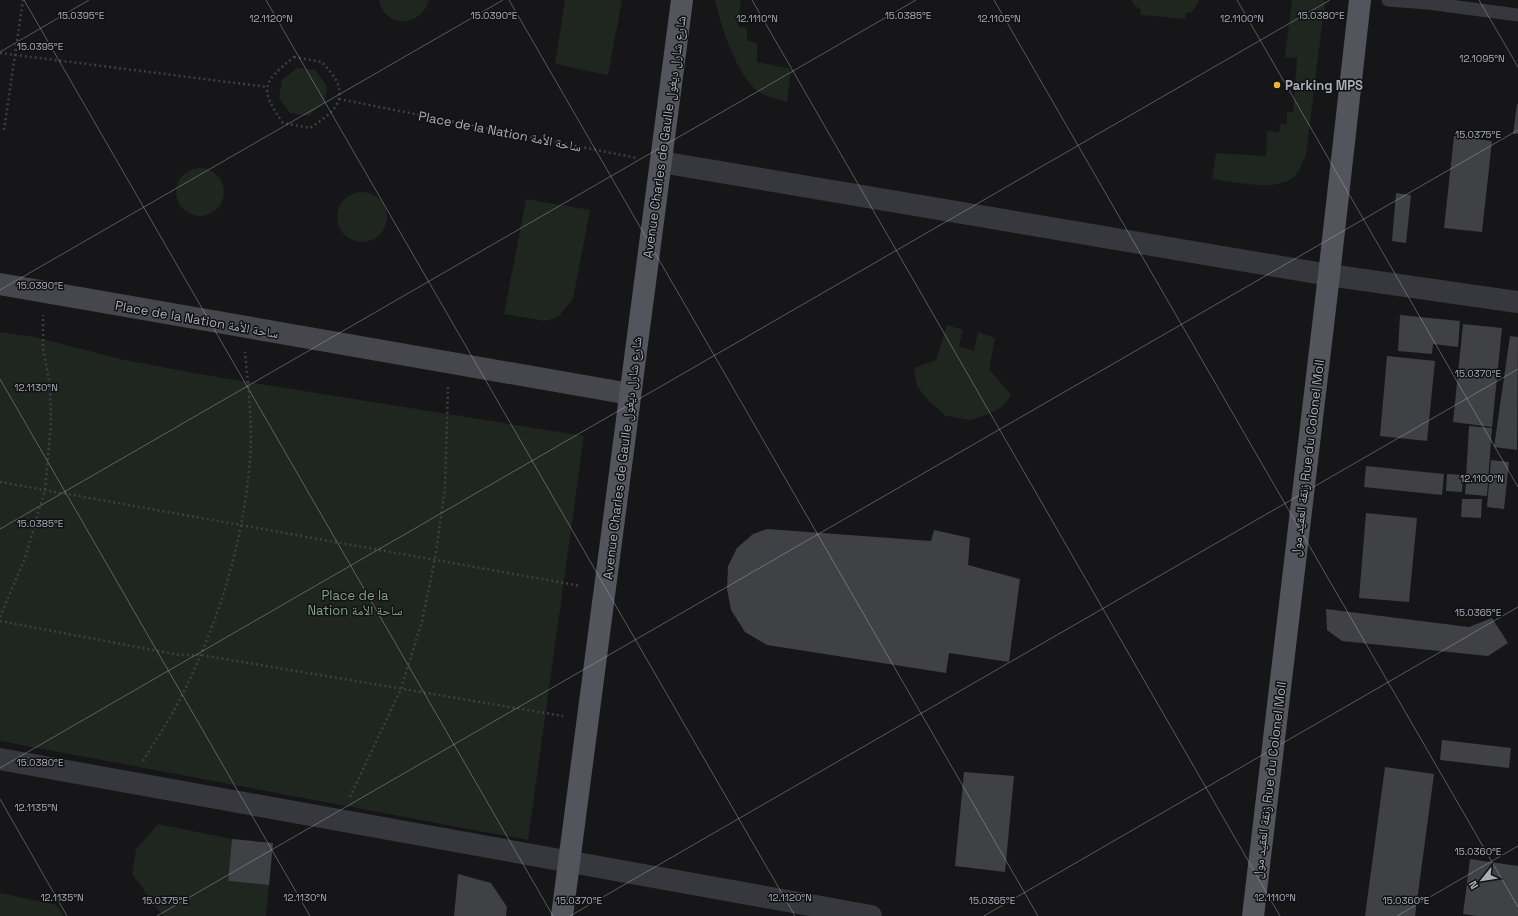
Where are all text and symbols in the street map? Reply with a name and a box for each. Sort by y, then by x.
text: 15.0395°E [58,9,105,22]
text: 15.0390°E [471,9,518,22]
text: 15.0385°E [885,9,932,22]
text: 15.0380°E [1297,9,1345,22]
text: 12.1120°N [249,12,293,25]
text: 12.1110°N [736,12,778,25]
text: 12.1105°N [977,12,1021,25]
text: 12.1100°N [1220,12,1264,25]
street label: Avenue Charles de Gaulle شارع شارل ديغول [639,15,691,260]
text: 15.0395°E [17,40,64,53]
text: 12.1095°N [1459,52,1505,65]
place label: Parking MPS [1285,77,1363,94]
marker: Parking MPS [1272,80,1282,90]
street label: Place de la Nation ساحة الأمة [417,107,583,156]
text: 15.0375°E [1455,128,1501,141]
text: 15.0390°E [17,279,64,292]
street label: Place de la Nation ساحة الأمة [114,297,280,342]
street label: Avenue Charles de Gaulle شارع شارل ديغول [599,336,647,581]
street label: زنقة العقيد مول Rue du Colonel Moll [1287,358,1328,558]
text: 15.0370°E [1455,367,1502,380]
text: 12.1130°N [14,381,58,394]
text: 12.1100°N [1460,472,1504,485]
text: 15.0385°E [17,517,64,530]
park label: Place de la Nation ساحة الأمة [307,587,403,619]
text: 15.0365°E [1455,606,1502,619]
street label: زنقة العقيد مول Rue du Colonel Moll [1249,680,1290,880]
text: 15.0380°E [16,756,64,769]
text: 12.1135°N [14,801,58,814]
text: 15.0360°E [1455,845,1502,858]
north arrow [1462,860,1502,900]
text: N [1465,878,1481,892]
text: 12.1135°N [40,891,84,904]
text: 12.1130°N [283,891,327,904]
text: 12.1120°N [768,891,812,904]
text: 12.1110°N [1254,891,1296,904]
text: 15.0375°E [142,894,188,907]
text: 15.0370°E [556,894,603,907]
text: 15.0365°E [969,894,1016,907]
text: 15.0360°E [1383,894,1430,907]

